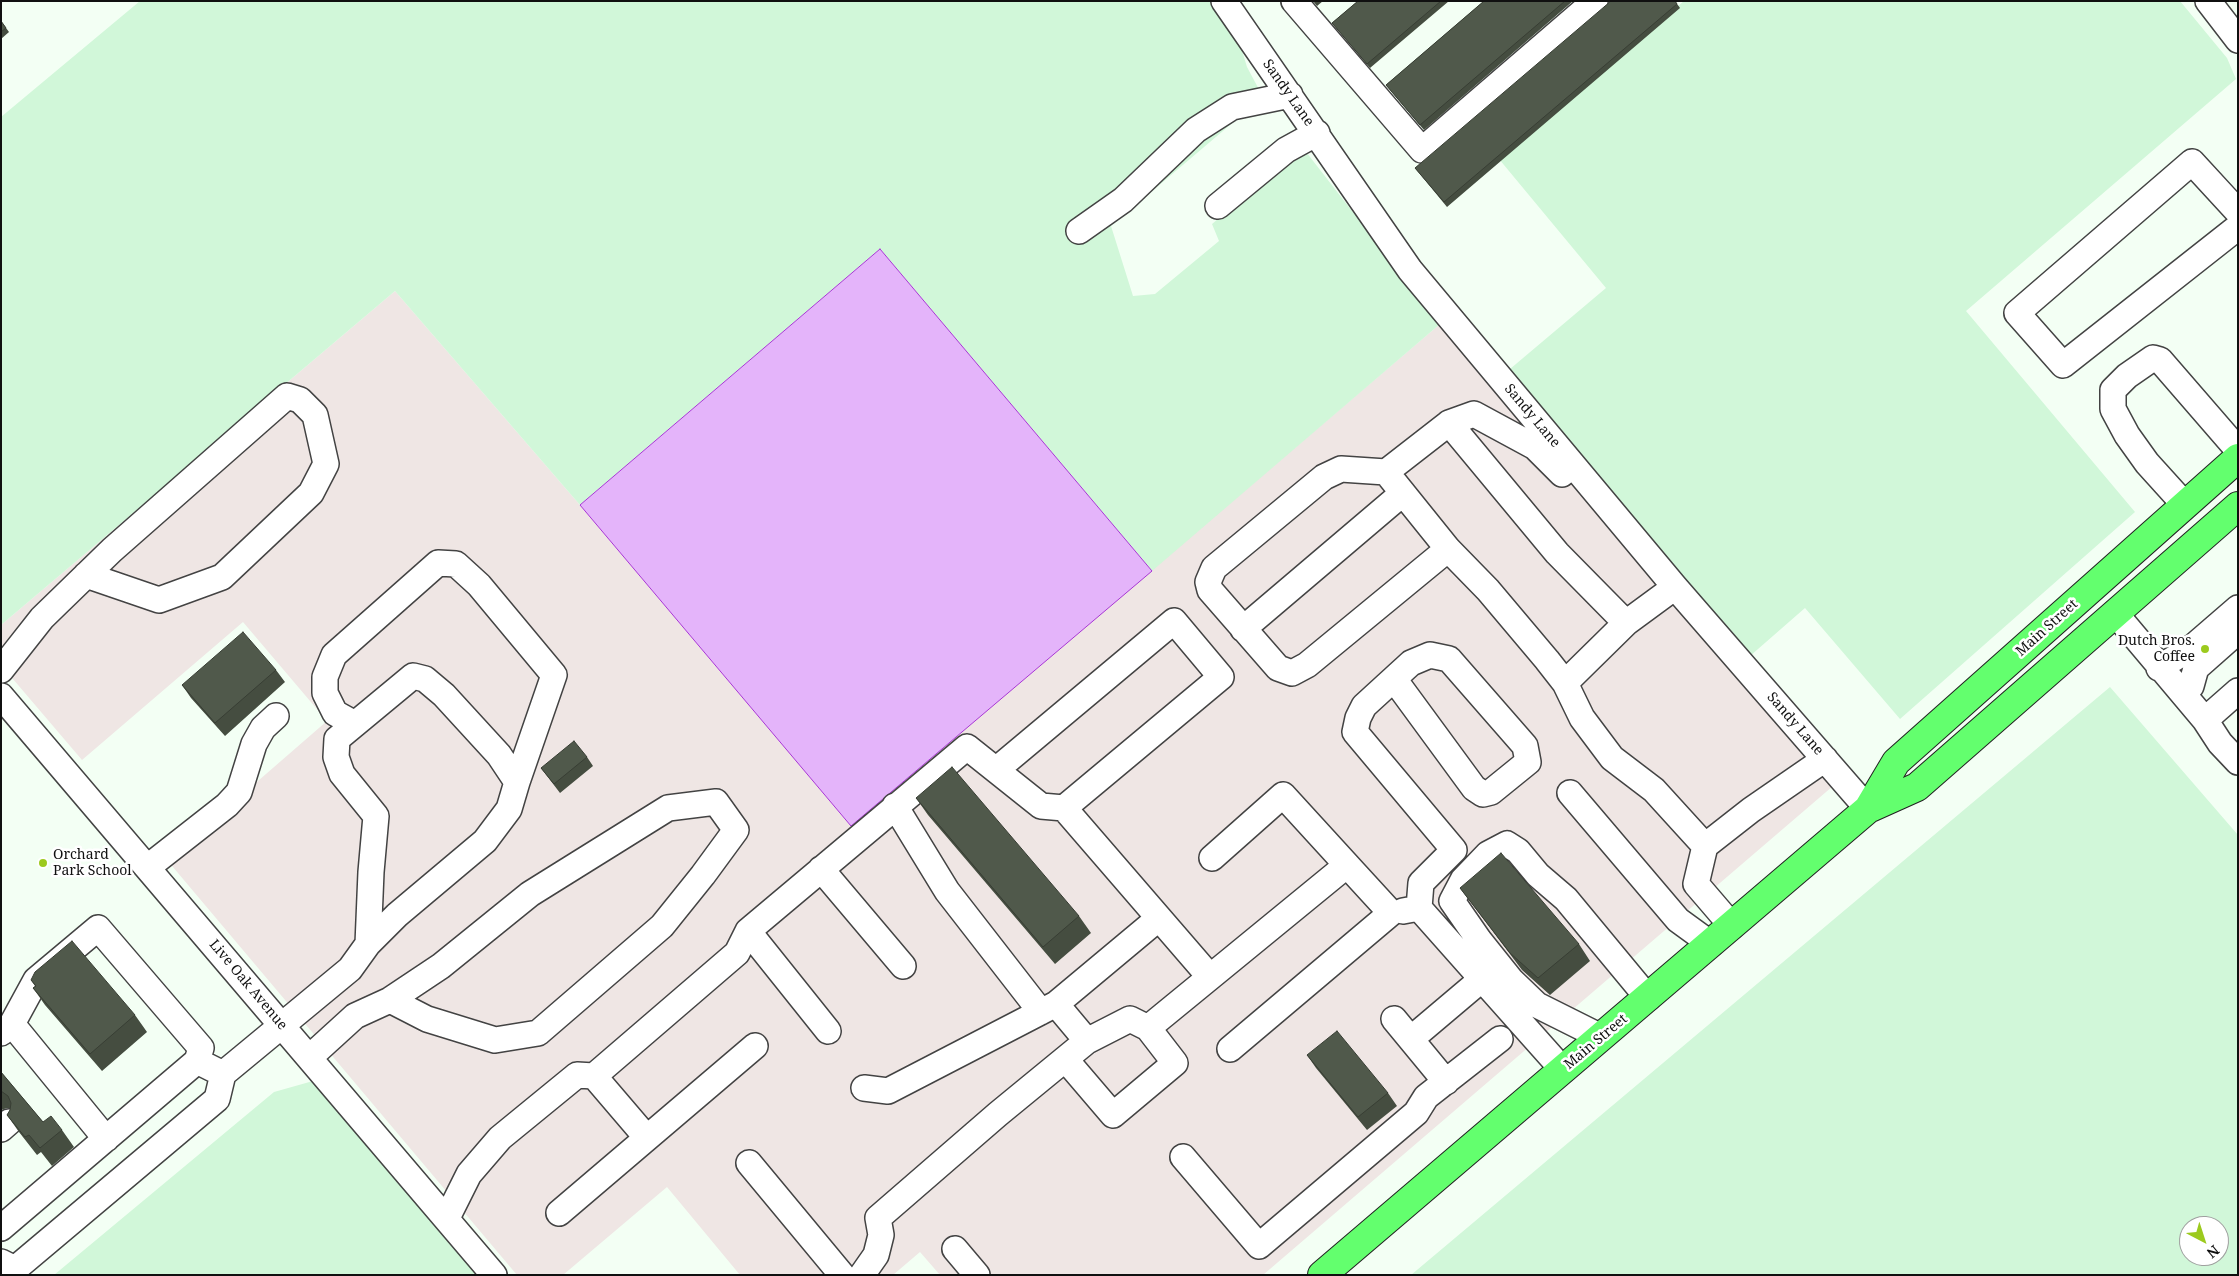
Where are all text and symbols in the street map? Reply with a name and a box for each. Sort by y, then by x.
street label: Sandy Lane [1259,56,1317,130]
street label: Sandy Lane [1501,381,1563,451]
street label: Main Street [2013,596,2081,660]
place label: Dutch Bros. Coffee [2118,633,2195,666]
marker: Dutch Bros. Coffee [2199,643,2211,655]
street label: Sandy Lane [1763,689,1827,759]
place label: Orchard Park School [53,847,132,880]
marker: Orchard Park School [37,857,49,869]
street label: Live Oak Avenue [205,936,291,1034]
street label: Main Street [1561,1011,1631,1073]
north arrow [2179,1216,2229,1266]
text: N [2203,1241,2224,1263]

